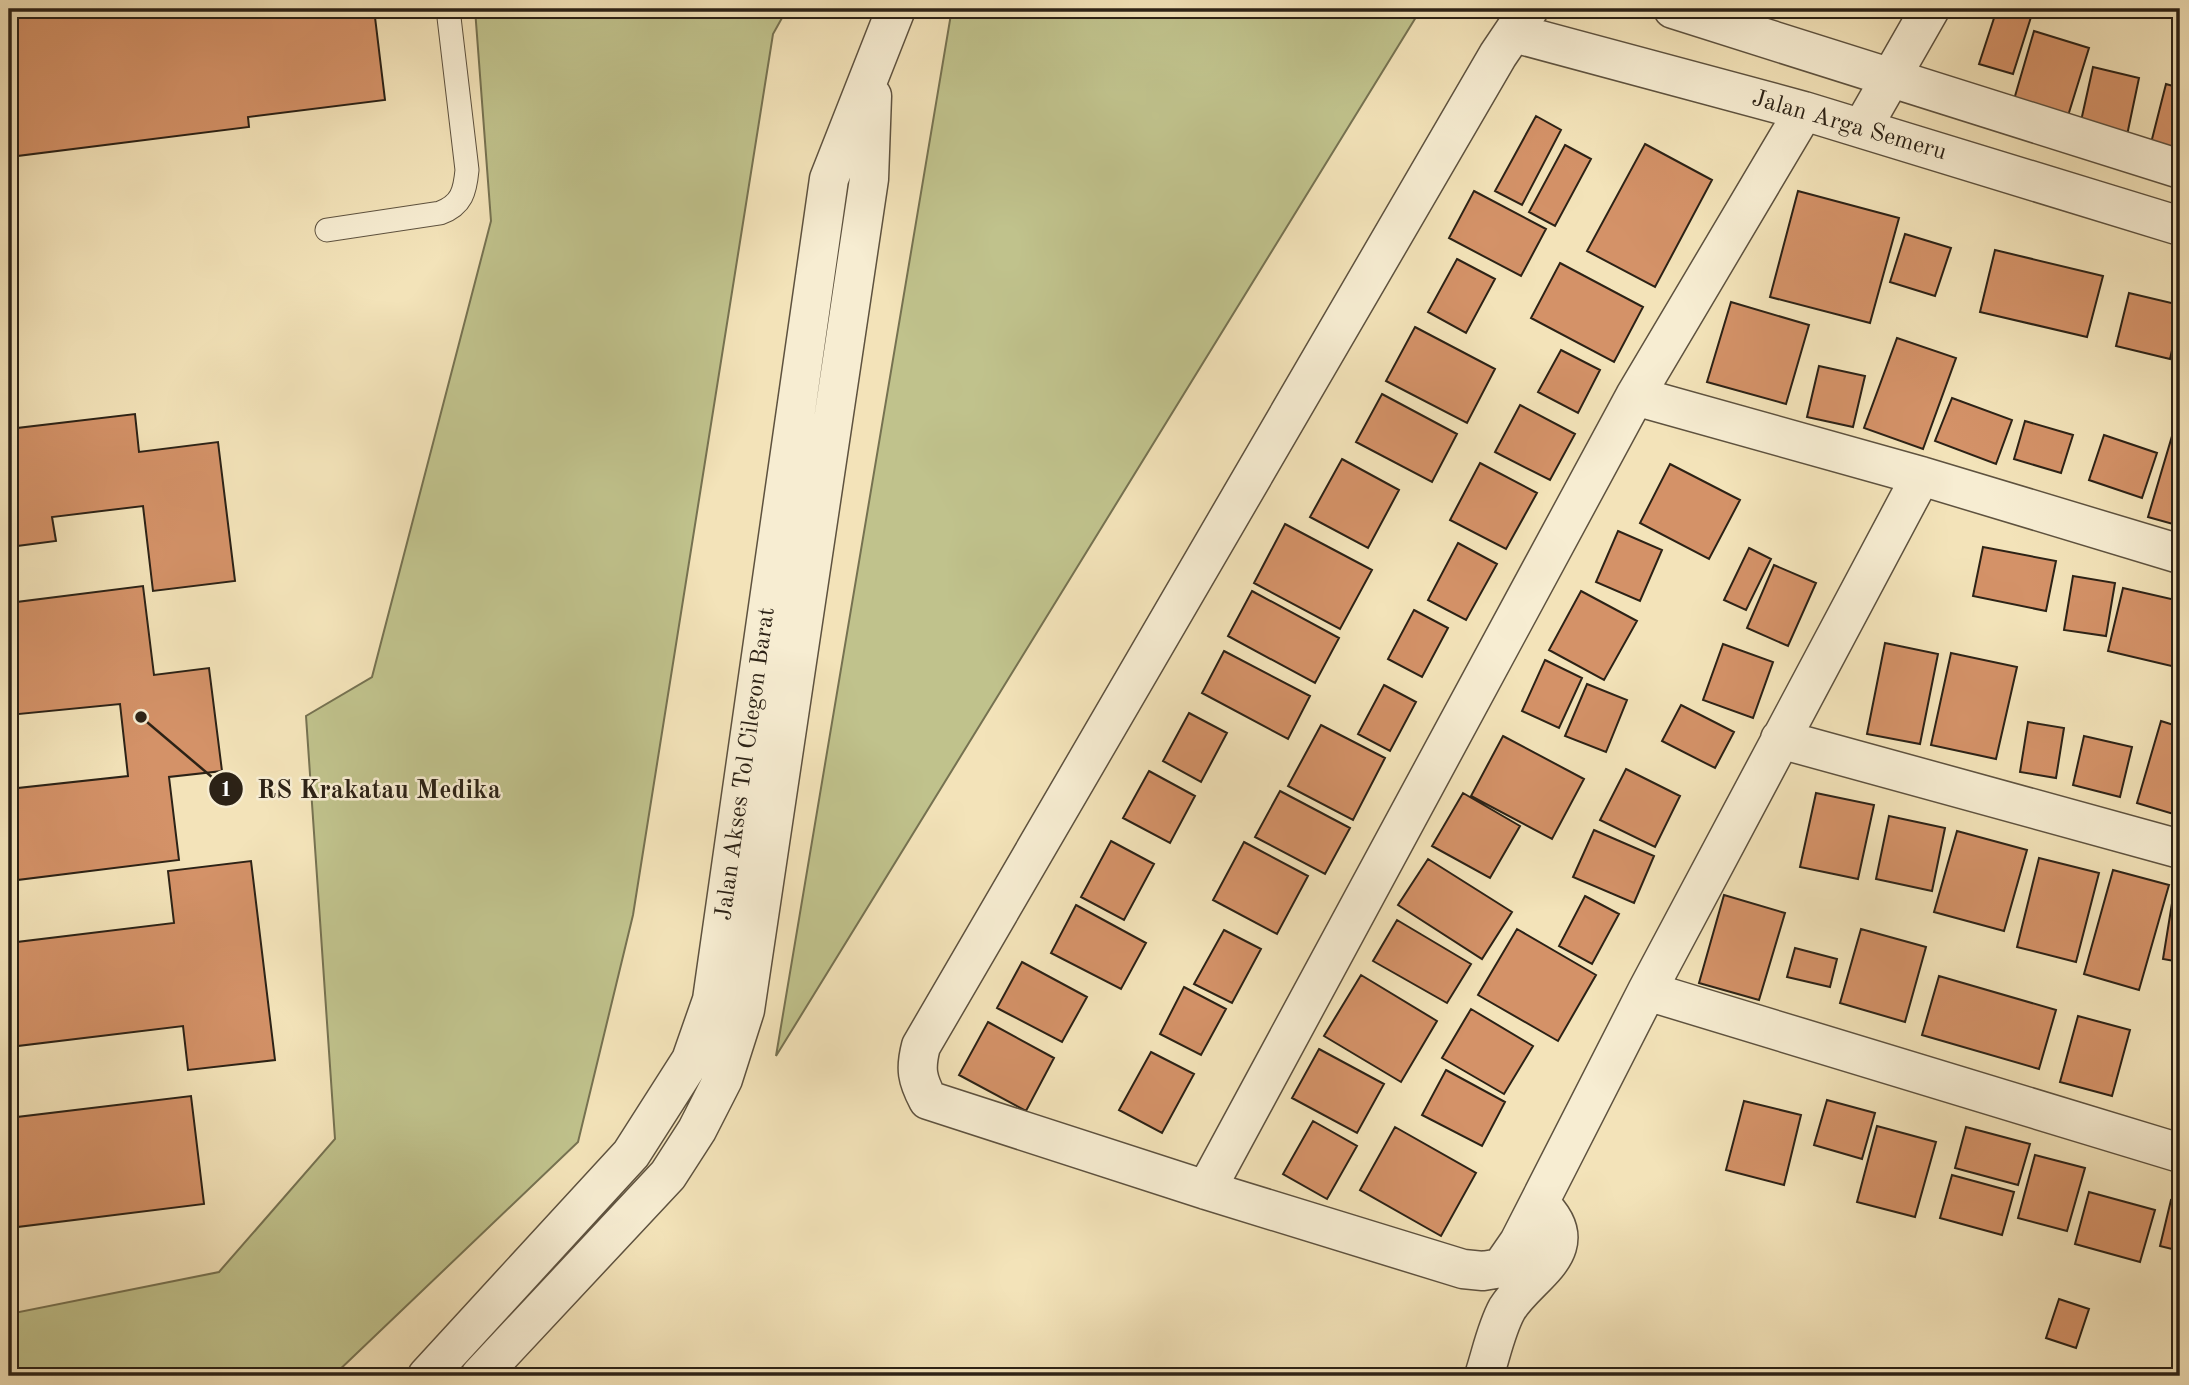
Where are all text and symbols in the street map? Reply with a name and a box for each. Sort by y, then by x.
street label: Jalan Arga Semeru [1749,87,1949,165]
street label: Jalan Akses Tol Cilegon Barat [712,606,780,922]
callout: RS Krakatau Medika [209,765,515,812]
text: RS Krakatau Medika [257,778,501,804]
text: 1 [220,780,232,801]

